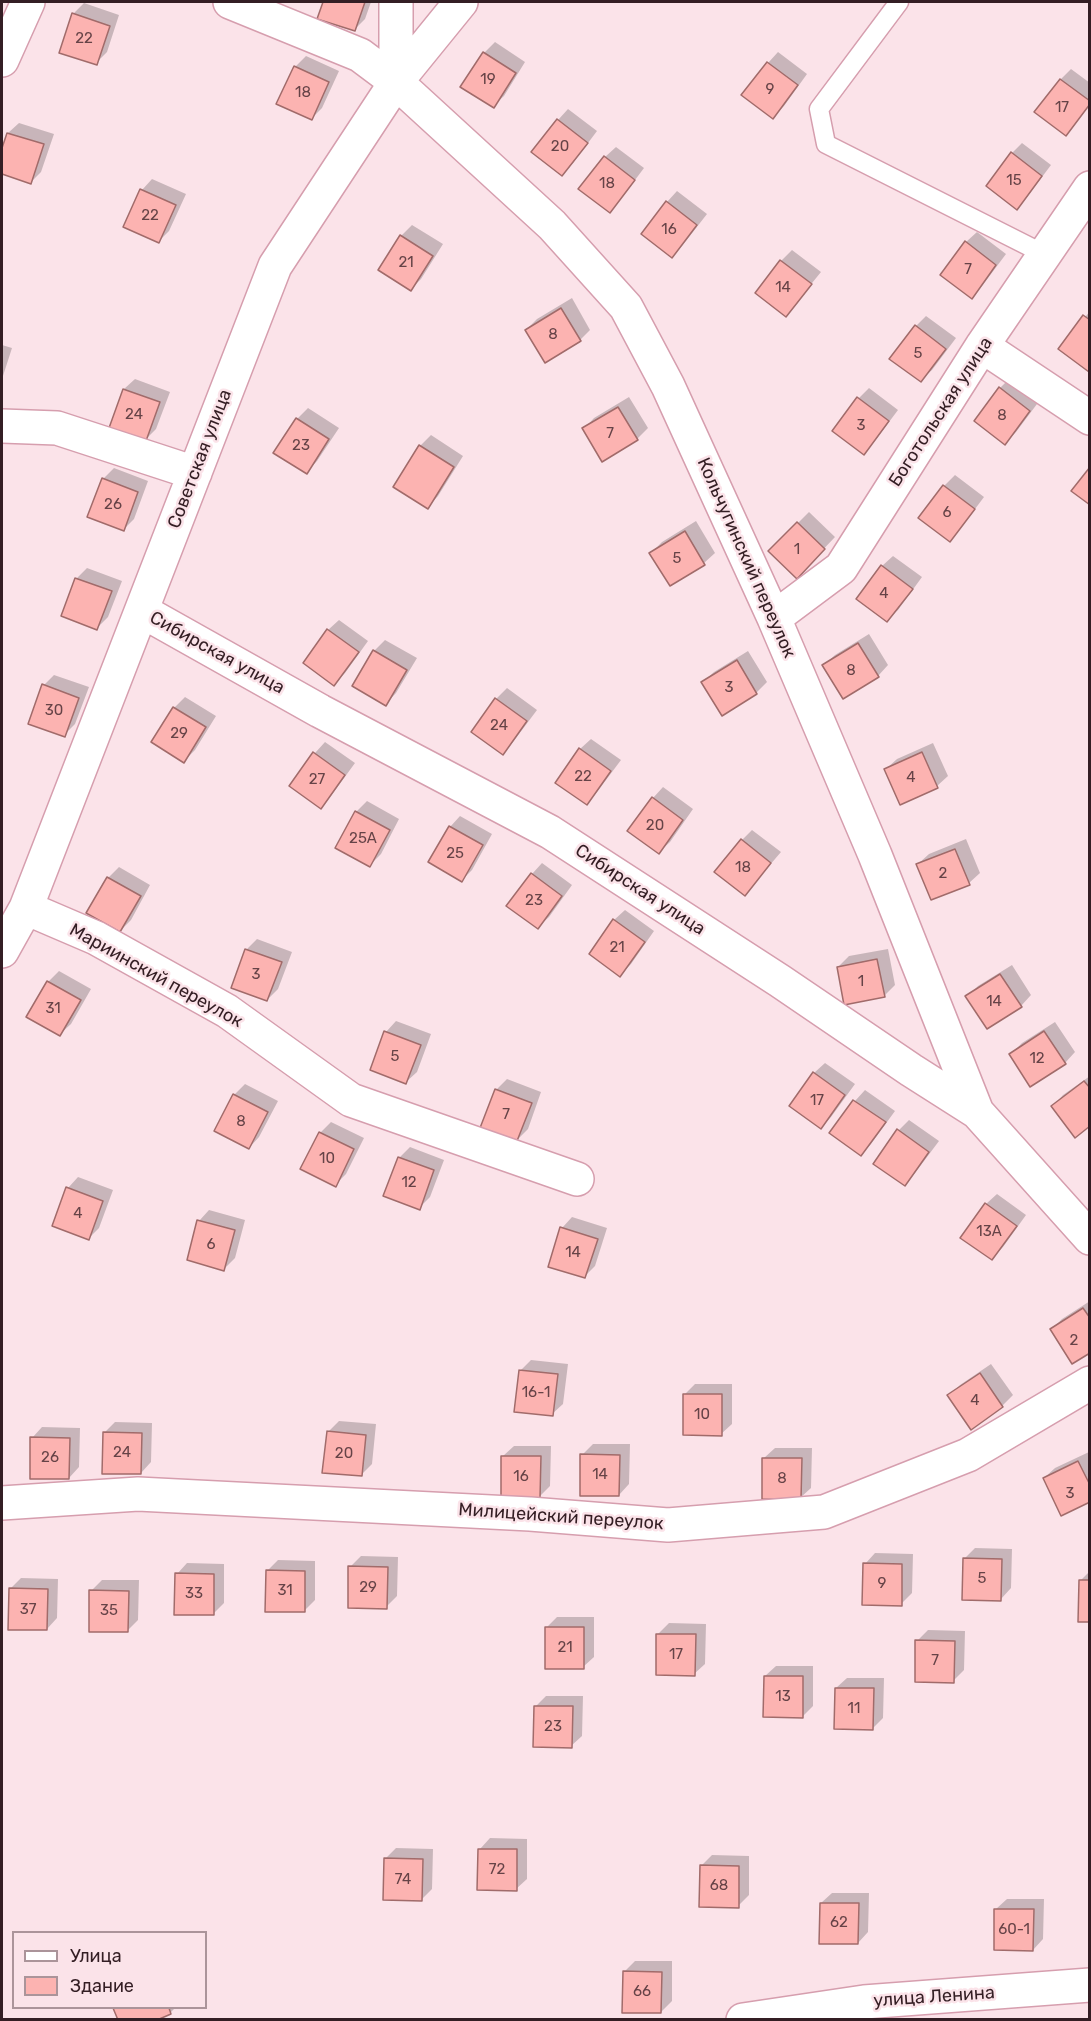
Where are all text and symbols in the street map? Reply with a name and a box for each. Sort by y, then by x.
house number: 22 [75,30,93,48]
house number: 19 [480,71,496,89]
house number: 9 [766,81,774,99]
house number: 18 [295,84,311,102]
house number: 17 [1055,99,1069,117]
house number: 20 [551,138,569,156]
house number: 15 [1006,172,1022,190]
house number: 18 [599,175,615,193]
house number: 22 [141,207,159,225]
house number: 16 [661,221,677,239]
house number: 21 [398,254,414,272]
house number: 7 [964,261,972,279]
house number: 14 [775,279,791,297]
house number: 8 [548,326,558,344]
street label: Боготольская улица [885,333,997,491]
house number: 5 [914,345,922,363]
street label: Советская улица [164,386,236,532]
house number: 24 [125,406,143,424]
house number: 8 [997,407,1007,425]
house number: 3 [856,417,866,435]
house number: 7 [606,425,614,443]
house number: 23 [292,437,310,455]
street label: Кольчугинский переулок [692,455,800,661]
house number: 26 [104,496,122,514]
house number: 6 [942,504,952,522]
house number: 1 [794,541,800,559]
house number: 5 [673,550,681,568]
house number: 4 [879,585,889,603]
street label: Сибирская улица [146,607,288,699]
house number: 8 [846,662,856,680]
house number: 3 [724,679,734,697]
house number: 30 [45,702,63,720]
house number: 24 [490,717,508,735]
house number: 29 [170,725,188,743]
house number: 22 [574,768,592,786]
house number: 4 [906,769,916,787]
house number: 27 [309,771,325,789]
house number: 20 [646,817,664,835]
house number: 25А [349,830,377,848]
street label: Сибирская улица [571,840,709,940]
house number: 25 [446,845,464,863]
house number: 18 [735,859,751,877]
house number: 2 [939,865,947,883]
house number: 23 [525,892,543,910]
street label: Мариинский переулок [66,919,246,1033]
house number: 21 [609,939,625,957]
house number: 3 [251,966,261,984]
house number: 1 [858,973,864,991]
house number: 14 [986,993,1002,1011]
house number: 31 [45,1000,61,1018]
house number: 5 [391,1048,399,1066]
house number: 12 [1029,1050,1045,1068]
house number: 17 [810,1092,824,1110]
house number: 7 [502,1106,510,1124]
house number: 8 [236,1113,246,1131]
house number: 10 [319,1150,335,1168]
house number: 12 [401,1174,417,1192]
house number: 4 [73,1205,83,1223]
house number: 13А [976,1223,1002,1241]
house number: 6 [206,1236,216,1254]
house number: 14 [565,1244,581,1262]
house number: 2 [1070,1332,1078,1350]
house number: 16-1 [522,1384,550,1402]
house number: 4 [970,1392,980,1410]
house number: 10 [694,1406,710,1424]
house number: 24 [113,1444,131,1462]
house number: 20 [335,1445,353,1463]
house number: 26 [41,1449,59,1467]
house number: 14 [592,1466,608,1484]
house number: 16 [513,1468,529,1486]
house number: 8 [777,1470,787,1488]
house number: 3 [1065,1485,1075,1503]
street label: Милицейский переулок [458,1499,664,1535]
house number: 5 [978,1570,986,1588]
house number: 9 [878,1575,886,1593]
house number: 29 [359,1579,377,1597]
house number: 31 [277,1582,293,1600]
house number: 33 [185,1585,203,1603]
house number: 37 [20,1601,36,1619]
house number: 35 [100,1602,118,1620]
house number: 21 [557,1639,573,1657]
house number: 17 [669,1646,683,1664]
house number: 7 [931,1652,939,1670]
house number: 13 [775,1688,791,1706]
house number: 11 [848,1700,860,1718]
house number: 23 [544,1718,562,1736]
house number: 72 [489,1861,505,1879]
house number: 74 [395,1871,411,1889]
house number: 68 [710,1877,728,1895]
house number: 62 [830,1914,848,1932]
house number: 60-1 [998,1921,1030,1939]
legend [12,1931,207,2009]
text: Улица [70,1945,122,1967]
text: Здание [70,1975,134,1997]
street label: улица Ленина [873,1982,995,2012]
house number: 66 [633,1983,651,2001]

